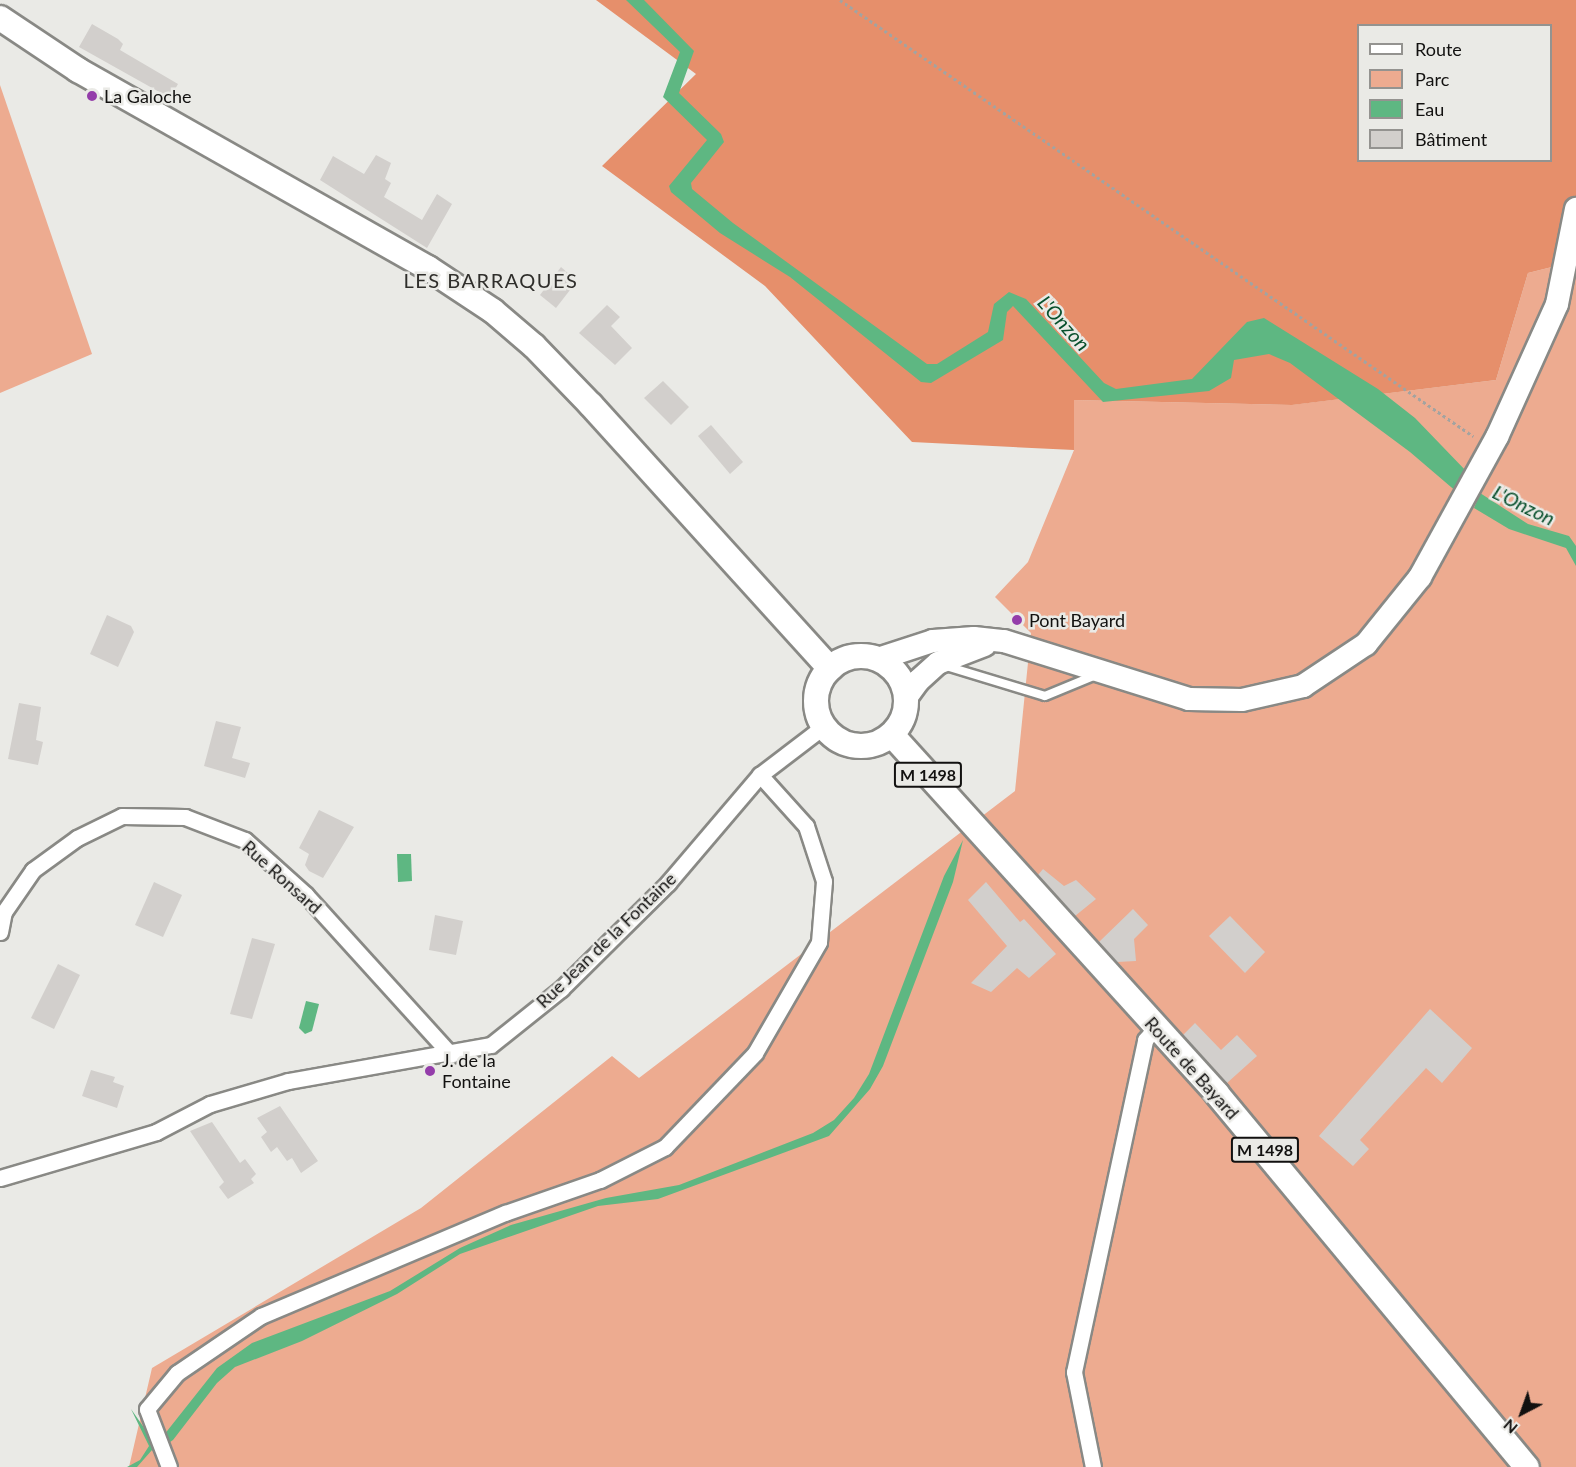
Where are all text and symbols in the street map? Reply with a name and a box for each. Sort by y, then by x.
legend [1357,24,1552,162]
text: Route [1415,38,1462,60]
text: Parc [1415,68,1449,90]
place label: La Galoche [104,85,191,107]
marker: La Galoche [85,89,99,103]
text: Eau [1415,98,1444,120]
text: Bâtiment [1415,128,1487,150]
district label: LES BARRAQUES [404,268,578,292]
water label: L'Onzon [1033,290,1095,356]
water label: L'Onzon [1489,480,1559,530]
place label: Pont Bayard [1029,609,1125,631]
marker: Pont Bayard [1010,613,1024,627]
road number: M 1498 [894,762,962,788]
street label: Rue Ronsard [238,836,326,918]
street label: Rue Jean de la Fontaine [532,868,680,1012]
street label: Route de Bayard [1140,1012,1244,1124]
place label: J. de la Fontaine [442,1050,511,1092]
marker: J. de la Fontaine [423,1064,437,1078]
road number: M 1498 [1230,1137,1300,1163]
north arrow [1492,1383,1552,1443]
text: N [1499,1416,1521,1438]

